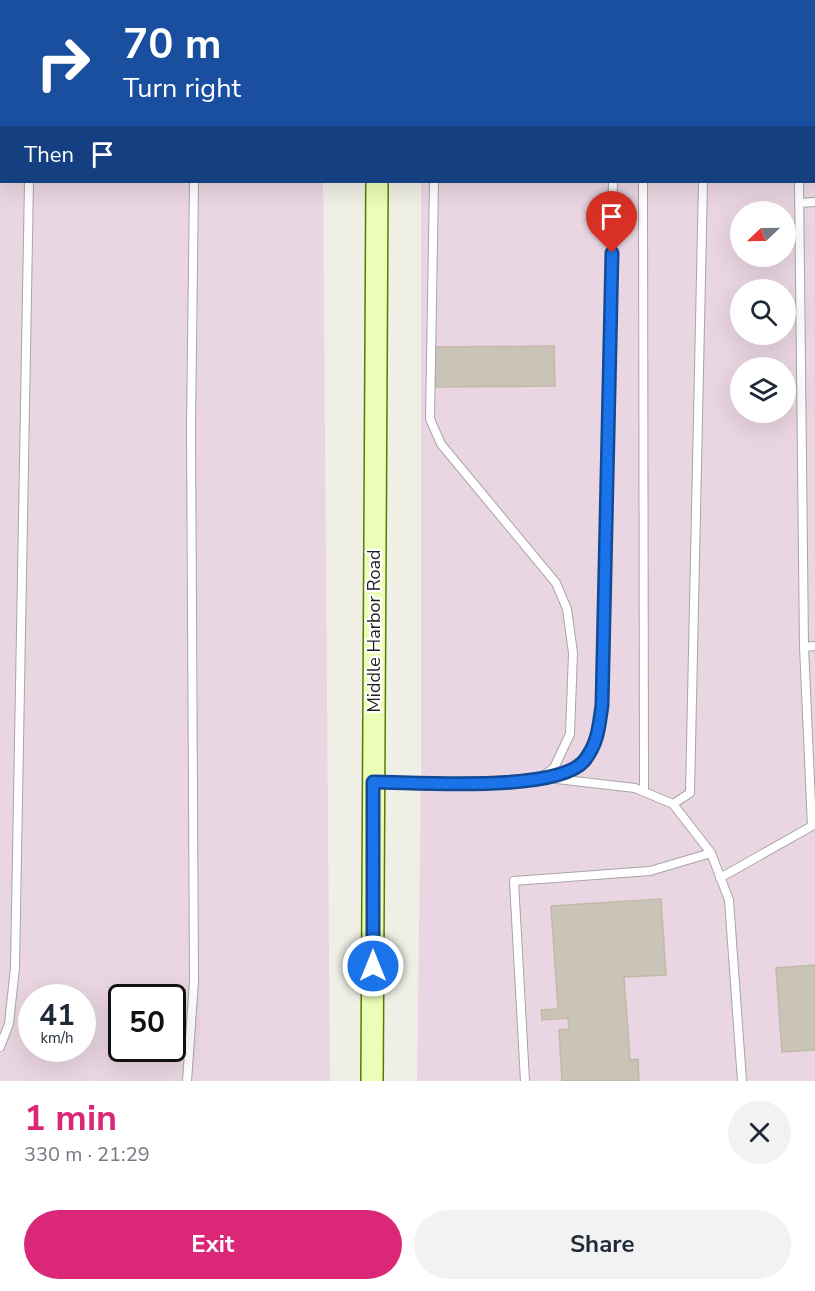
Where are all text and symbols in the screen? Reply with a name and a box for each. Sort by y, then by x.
text: 70 m [123,16,222,73]
icon: right [24,24,102,102]
text: Turn right [123,70,241,107]
icon: arrive [86,138,119,171]
text: Then [24,140,74,170]
pin [586,191,637,253]
icon: arrive [595,200,628,233]
north arrow [730,201,796,267]
map controls [730,201,796,423]
button: search [730,279,796,345]
button: layers [730,357,796,423]
street label: Middle Harbor Road [362,549,386,713]
position arrow [341,934,405,998]
speed limit sign: 50 [108,984,186,1062]
text: 41 [39,995,75,1036]
text: km/h [40,1028,74,1048]
text: 1 min [24,1094,117,1143]
button: close [728,1101,791,1164]
text: 330 m · 21:29 [24,1141,150,1168]
button: Exit [24,1210,402,1279]
button: Share [414,1210,791,1279]

